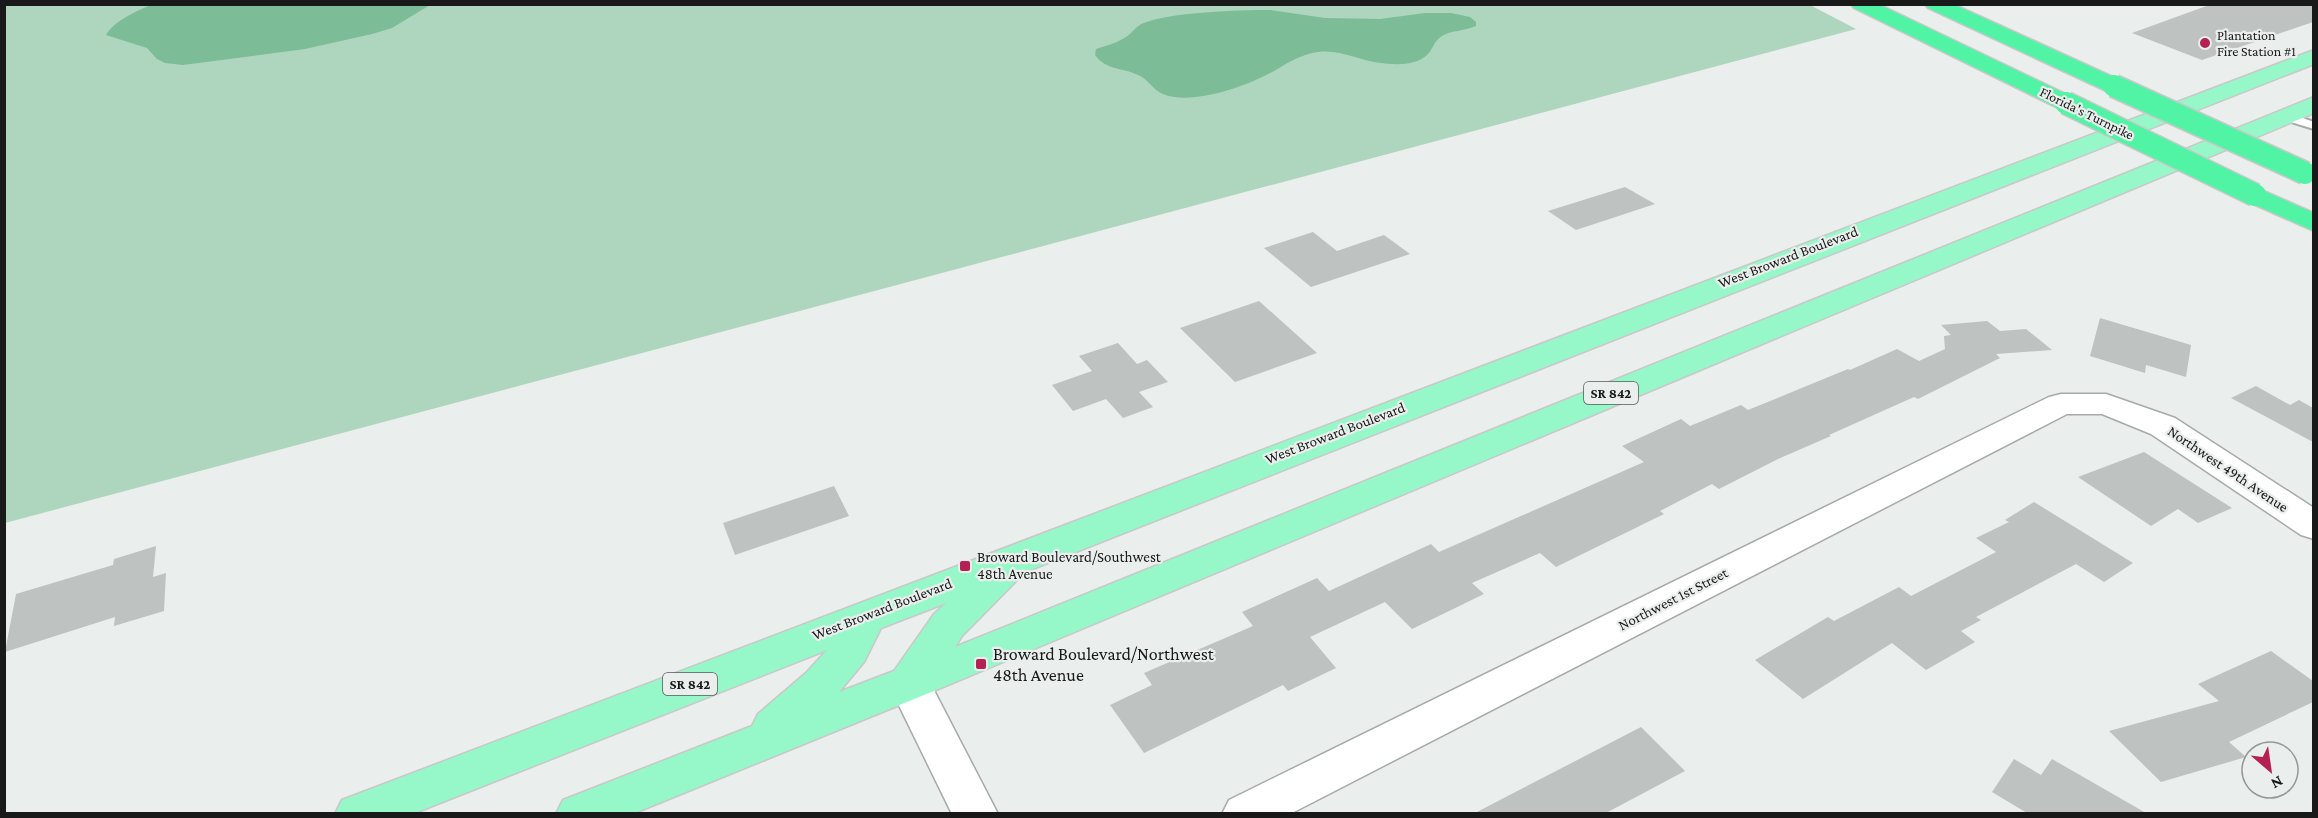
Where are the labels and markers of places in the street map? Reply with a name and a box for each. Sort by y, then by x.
place label: Plantation Fire Station #1 [2217,27,2296,59]
marker: Plantation Fire Station #1 [2198,36,2212,50]
place label: Broward Boulevard/Southwest 48th Avenue [977,549,1162,582]
marker: Broward Boulevard/Southwest 48th Avenue [958,559,972,573]
place label: Broward Boulevard/Northwest 48th Avenue [993,644,1215,685]
marker: Broward Boulevard/Northwest 48th Avenue [974,657,988,671]

